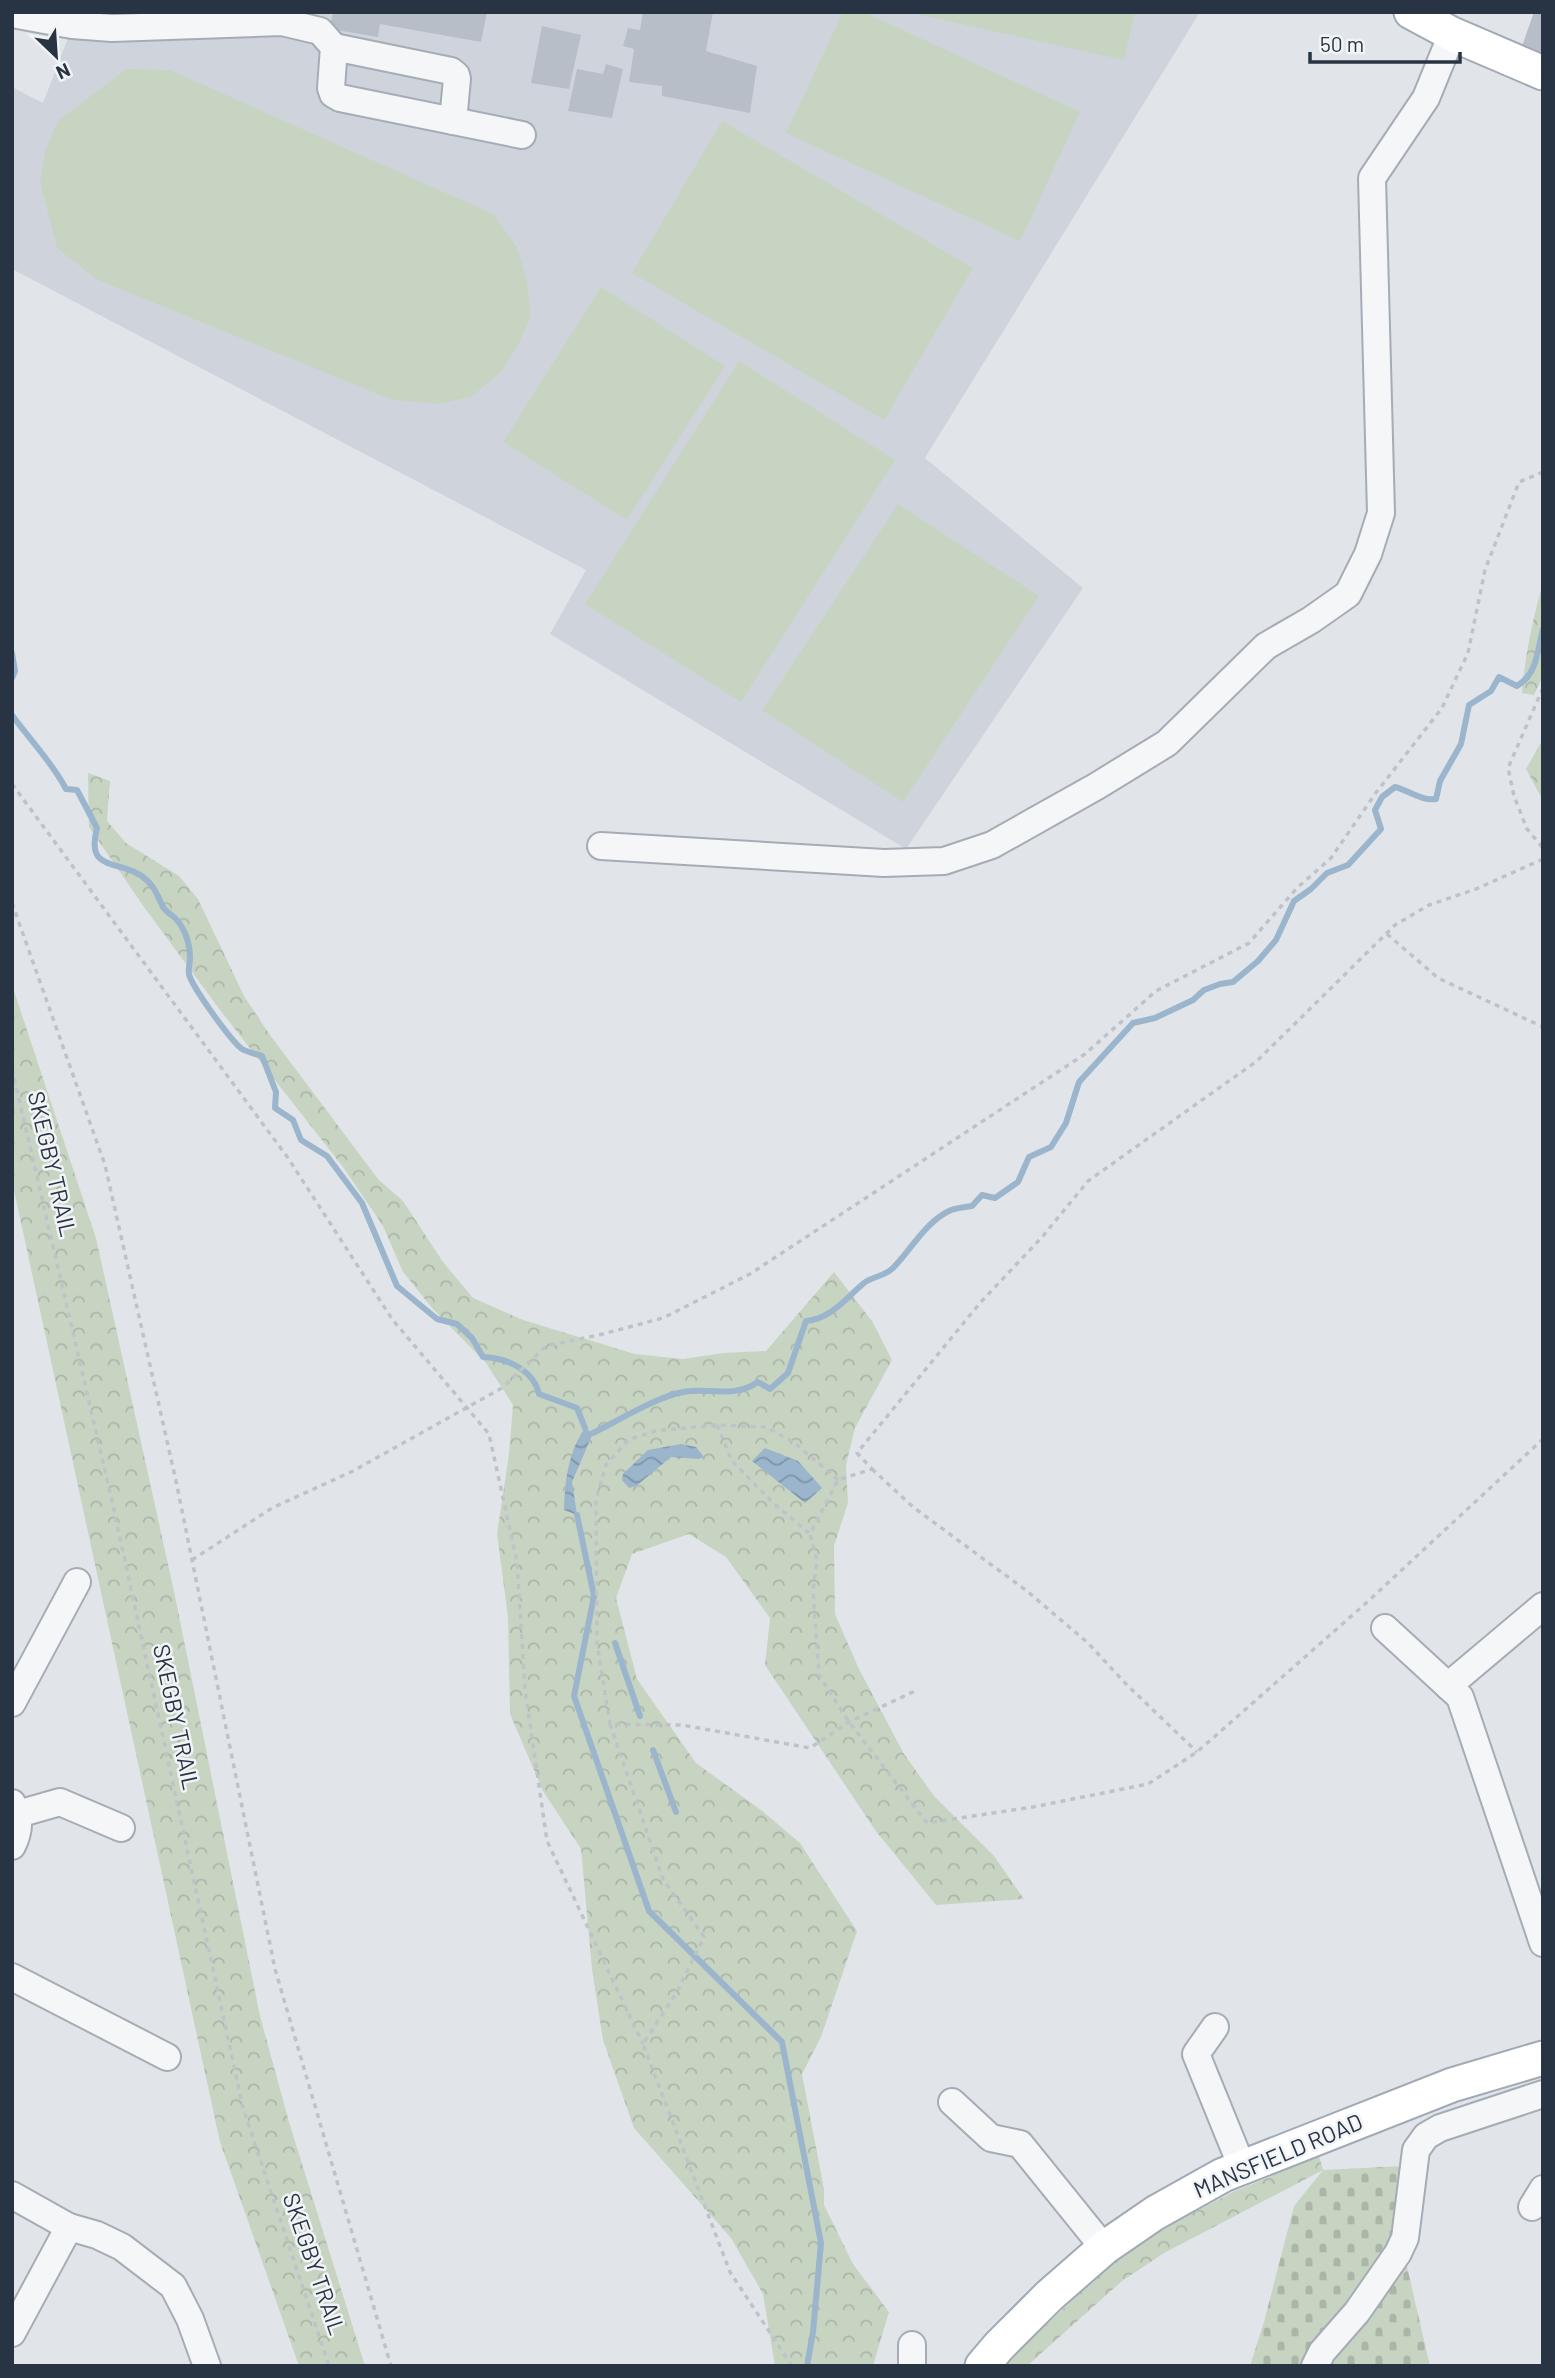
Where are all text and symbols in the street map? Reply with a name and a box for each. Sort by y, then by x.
north arrow [21,21,91,91]
scale bar [1310,21,1460,65]
text: 50 m [1320,31,1364,56]
text: N [53,59,74,85]
street label: SKEGBY TRAIL [23,1088,83,1239]
street label: SKEGBY TRAIL [148,1641,206,1792]
street label: MANSFIELD ROAD [1189,2107,1366,2203]
street label: SKEGBY TRAIL [278,2189,352,2338]

